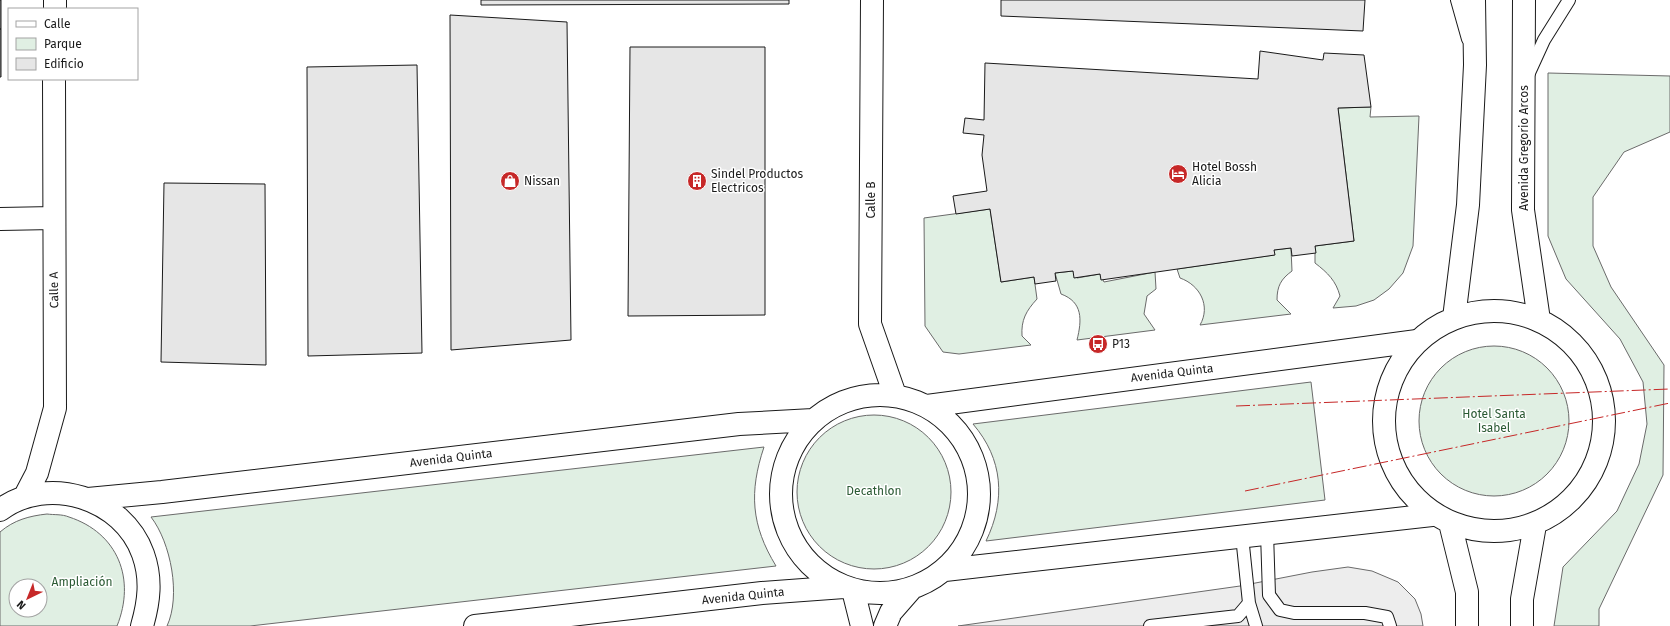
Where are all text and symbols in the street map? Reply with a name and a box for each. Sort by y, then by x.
legend [8,8,138,80]
text: Calle [44,17,71,31]
text: Parque [44,37,82,51]
text: Edificio [44,57,84,71]
street label: Avenida Gregorio Arcos [1517,85,1531,211]
place label: Hotel Bossh Alicia [1192,160,1257,188]
hotel icon: Hotel Bossh Alicia [1167,163,1189,185]
place label: Sindel Productos Electricos [711,167,803,195]
shop icon: Nissan [499,170,521,192]
building icon: Sindel Productos Electricos [686,170,708,192]
place label: Nissan [524,174,560,188]
street label: Calle B [864,182,878,219]
street label: Calle A [47,271,61,308]
bus stop icon: P13 [1087,333,1109,355]
place label: P13 [1112,337,1130,351]
street label: Avenida Quinta [1130,361,1214,385]
park label: Hotel Santa Isabel [1462,407,1526,435]
street label: Avenida Quinta [409,446,493,470]
park label: Decathlon [846,484,902,498]
park label: Ampliación [52,575,112,589]
north arrow [8,578,48,618]
street label: Avenida Quinta [701,585,785,607]
text: N [14,598,29,612]

